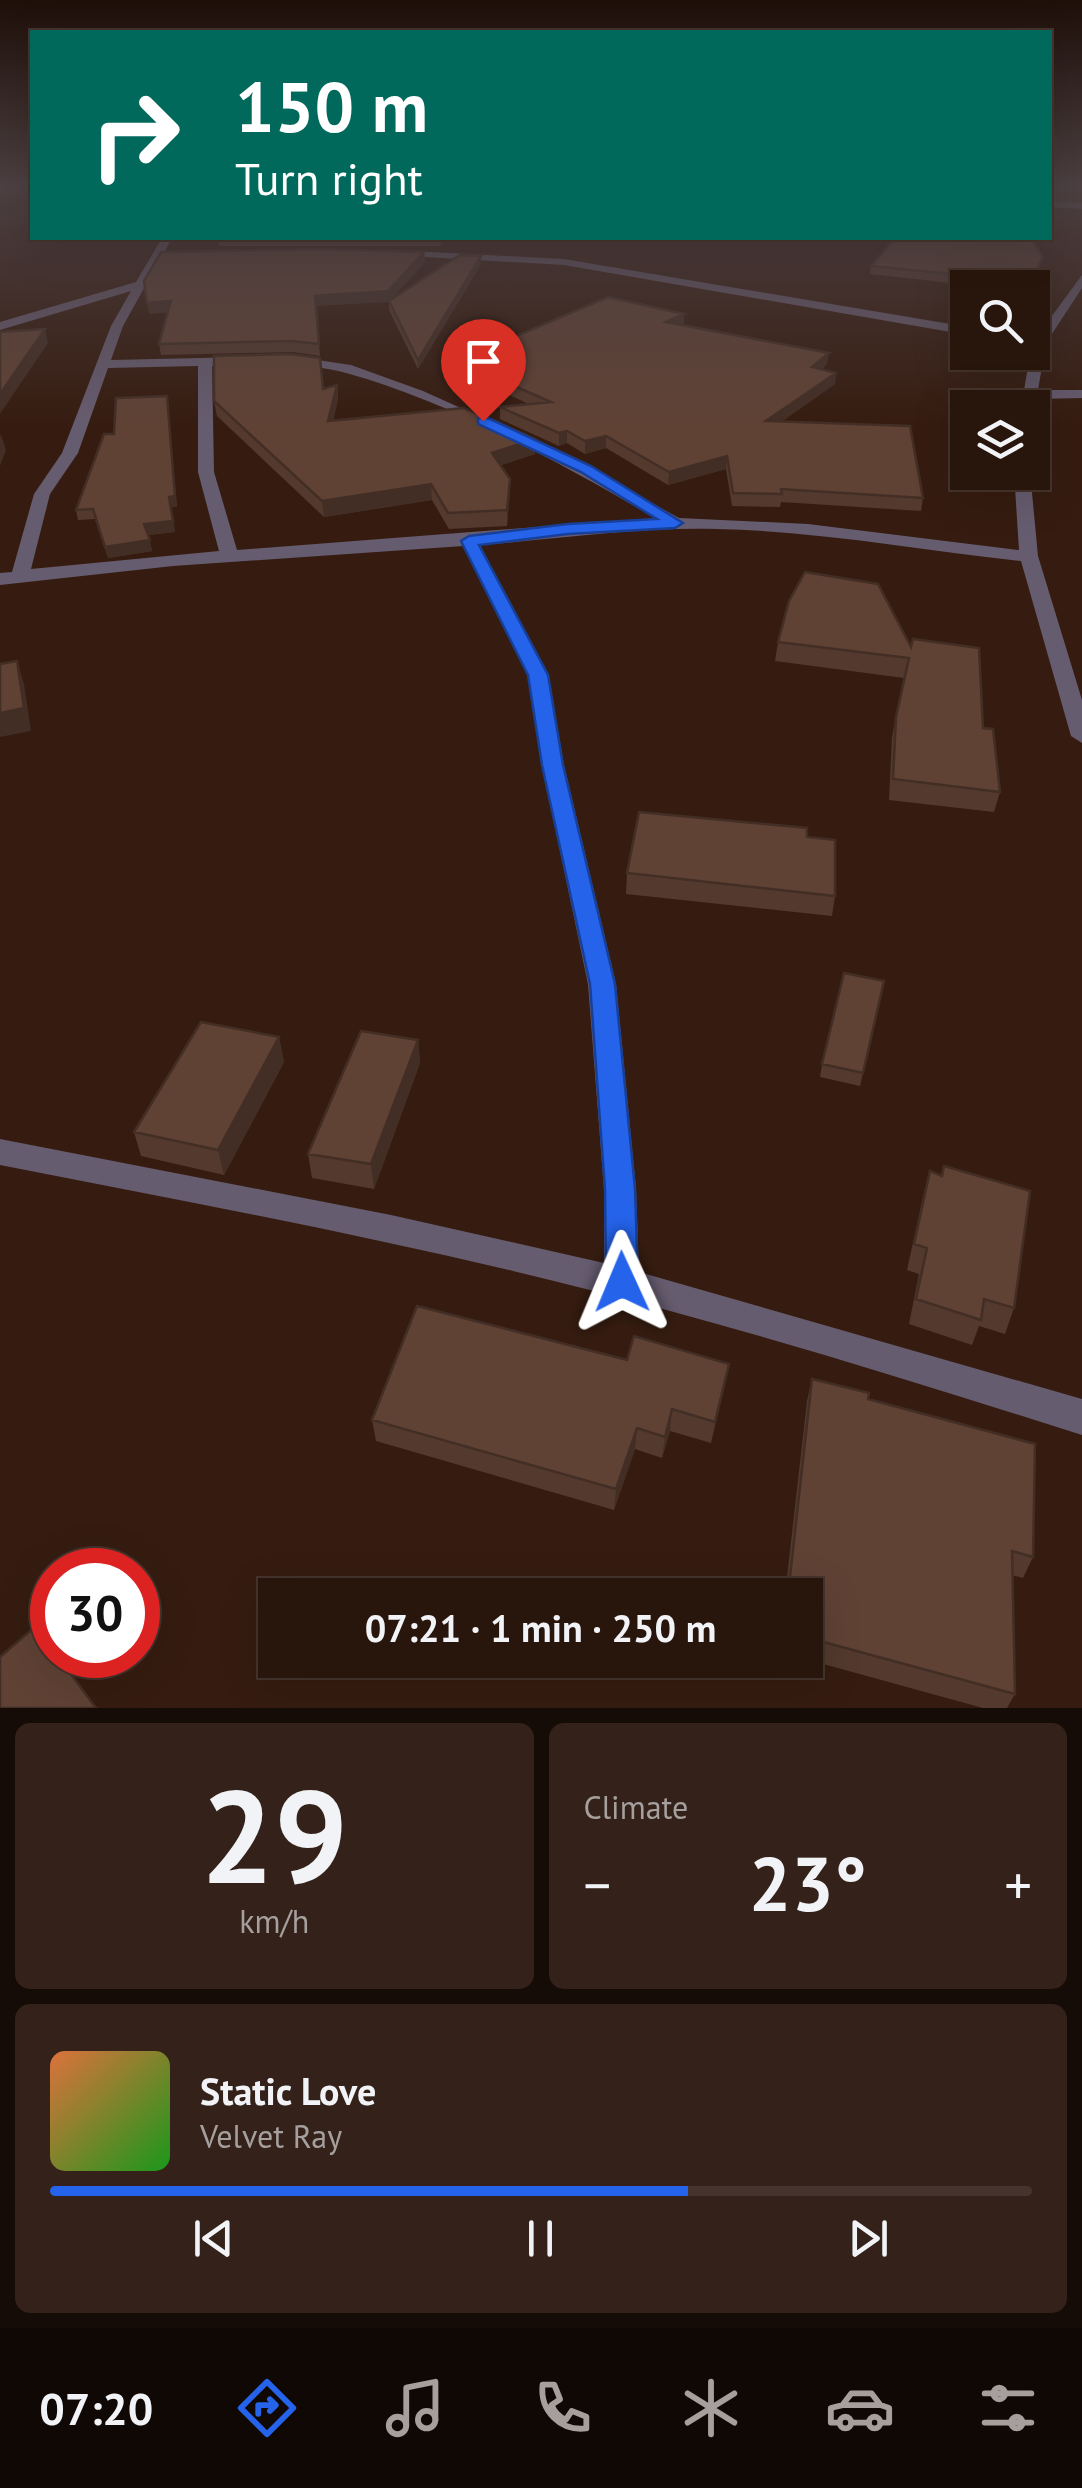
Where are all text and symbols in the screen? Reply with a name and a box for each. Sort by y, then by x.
text: 150 m [235,61,428,151]
icon: right [70,70,200,200]
text: Turn right [235,149,423,207]
map controls [950,270,1050,490]
button: search [950,270,1050,370]
pin [441,319,526,422]
icon: arrive [456,334,511,389]
button: layers [950,390,1050,490]
position arrow [570,1230,674,1334]
speed limit sign: 30 [30,1548,160,1678]
text: 07:21 · 1 min · 250 m [365,1603,716,1652]
text: 29 [201,1751,348,1919]
text: Climate [584,1786,688,1828]
text: 23° [749,1835,867,1932]
text: − [584,1849,611,1920]
text: + [1004,1849,1032,1920]
text: km/h [239,1900,309,1942]
text: Static Love [200,2066,376,2115]
text: Velvet Ray [200,2115,342,2157]
icon: previous [186,2211,241,2266]
icon: pause [513,2211,568,2266]
icon: next [841,2211,896,2266]
icon: directions [232,2373,302,2443]
icon: music [380,2373,450,2443]
icon: phone [528,2373,598,2443]
icon: climate [676,2373,746,2443]
icon: car [825,2373,895,2443]
icon: filters [973,2373,1043,2443]
text: 07:20 [39,2379,153,2437]

